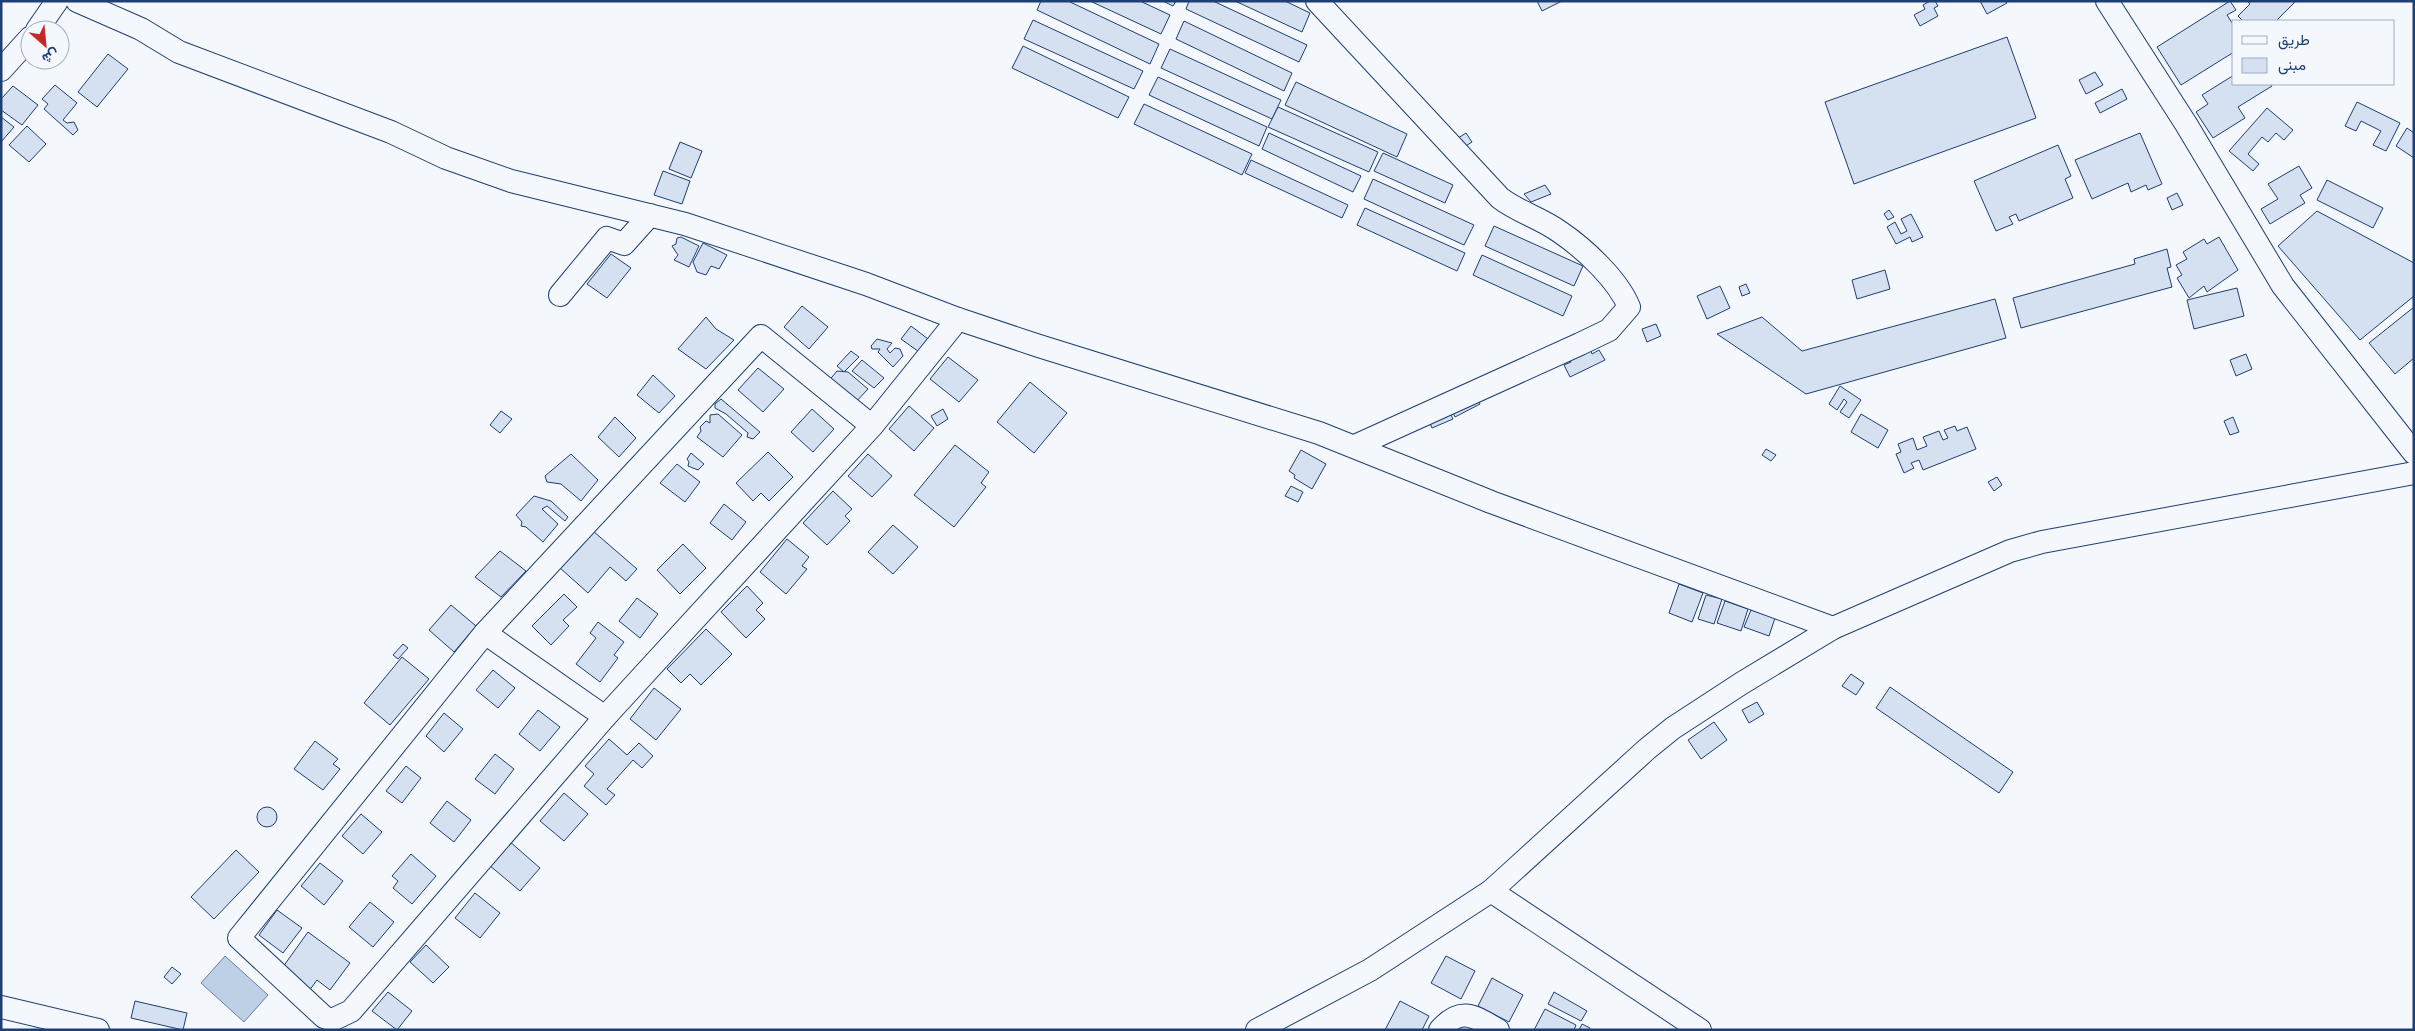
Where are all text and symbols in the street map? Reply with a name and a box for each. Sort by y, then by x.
north arrow [20,20,70,70]
legend [2232,20,2395,85]
text: طريق [2278,30,2310,50]
text: ش [39,45,62,69]
text: مبنى [2278,55,2306,75]

